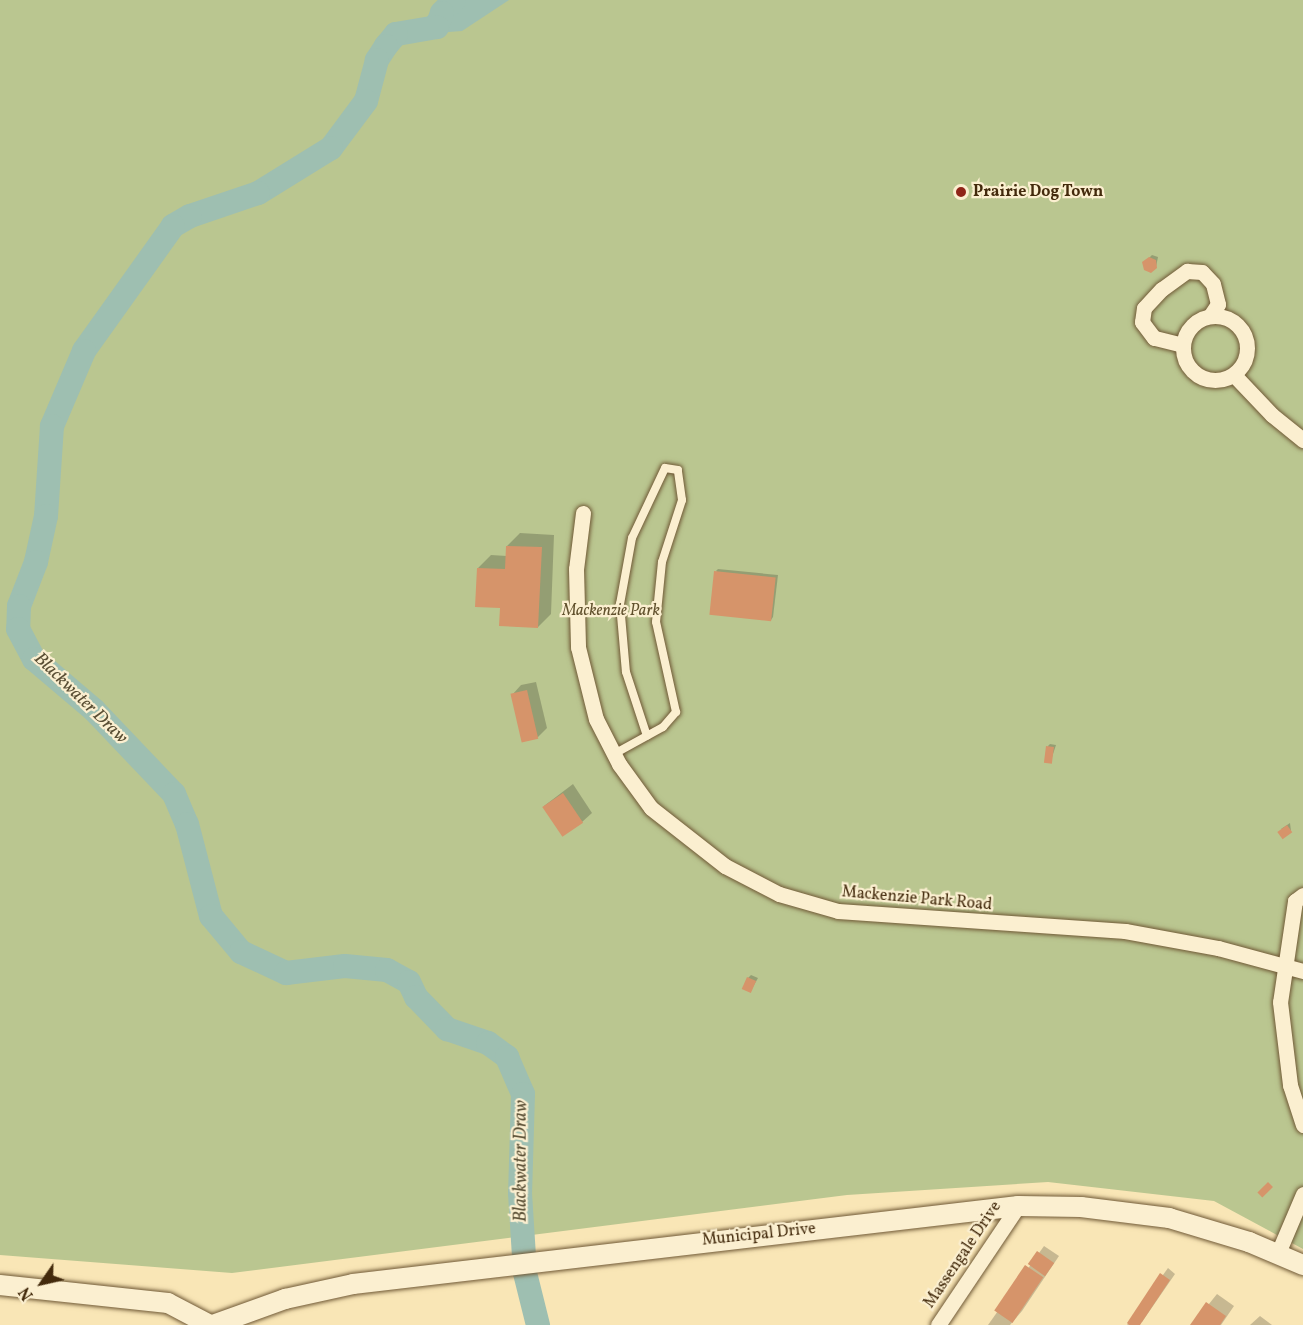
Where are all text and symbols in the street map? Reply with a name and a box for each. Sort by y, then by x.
place label: Prairie Dog Town [973,182,1104,202]
marker: Prairie Dog Town [954,185,968,199]
park label: Mackenzie Park [562,601,660,621]
water label: Blackwater Draw [29,649,131,749]
street label: Mackenzie Park Road [841,883,993,915]
water label: Blackwater Draw [511,1100,533,1222]
street label: Massengale Drive [920,1198,1006,1312]
street label: Municipal Drive [701,1219,817,1251]
north arrow [12,1253,72,1313]
text: N [15,1282,39,1304]

